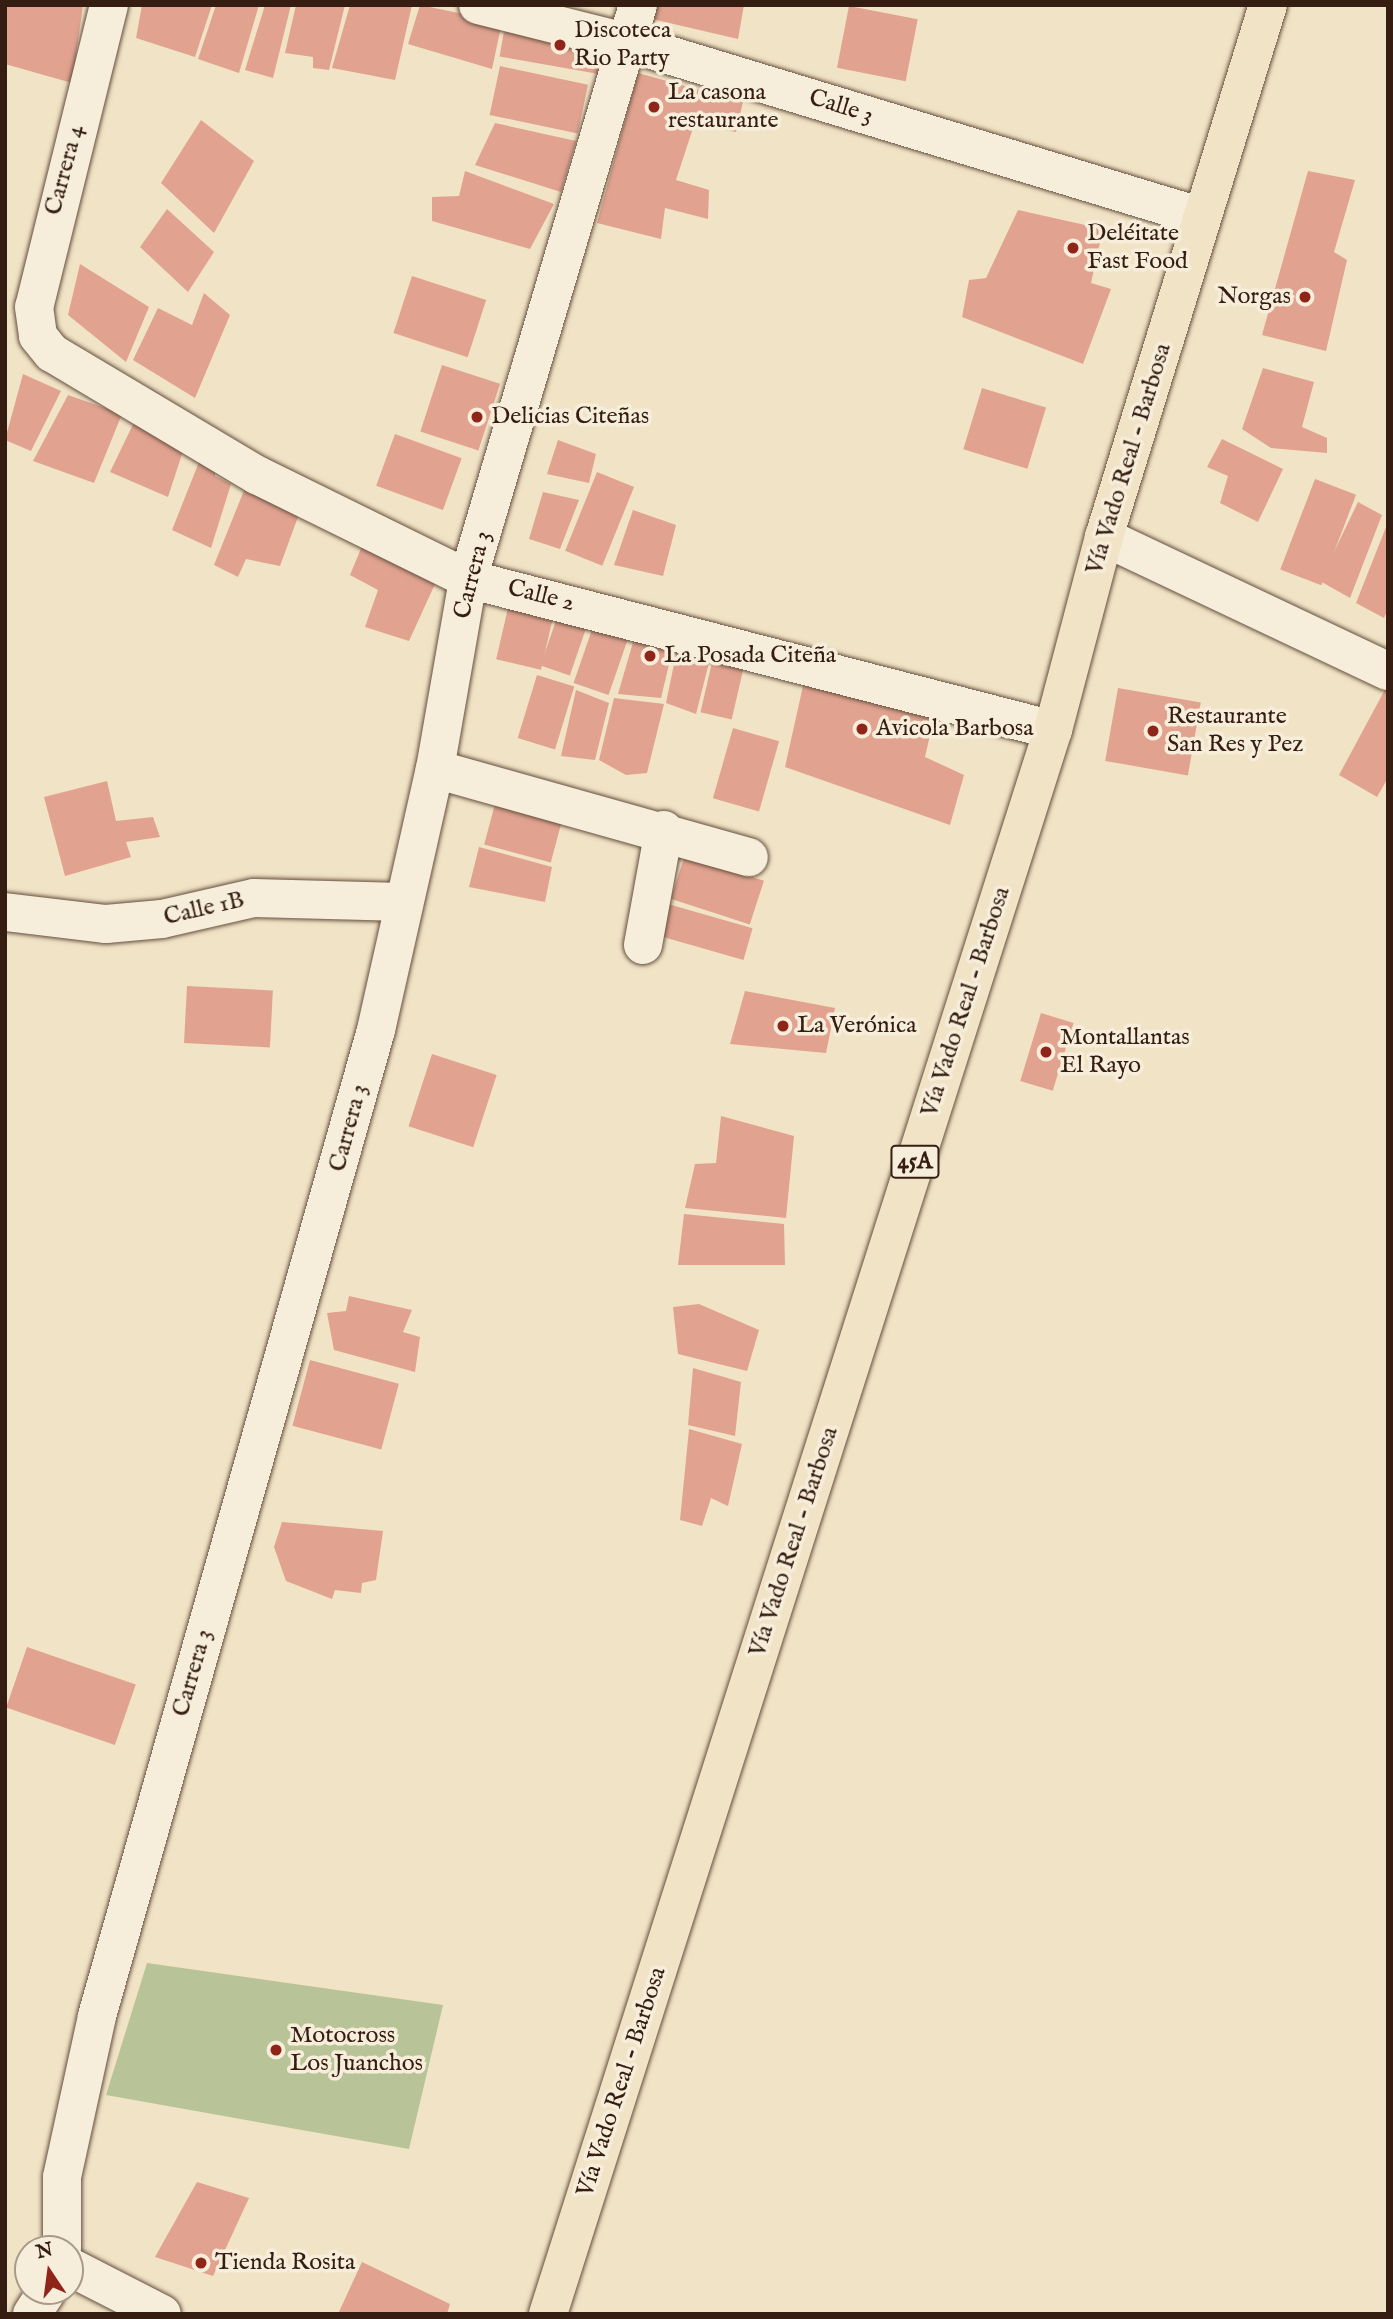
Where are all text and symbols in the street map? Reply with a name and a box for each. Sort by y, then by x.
place label: Discoteca Rio Party [574,17,671,73]
marker: Discoteca Rio Party [552,37,568,53]
place label: La casona restaurante [668,79,778,135]
street label: Calle 3 [805,84,877,130]
marker: La casona restaurante [646,99,662,115]
street label: Carrera 4 [39,122,91,218]
place label: Deléitate Fast Food [1087,220,1188,276]
marker: Deléitate Fast Food [1065,240,1081,256]
place label: Norgas [1217,283,1291,311]
marker: Norgas [1297,289,1313,305]
street label: Vía Vado Real - Barbosa [1080,340,1178,578]
place label: Delicias Citeñas [491,403,649,431]
marker: Delicias Citeñas [469,409,485,425]
street label: Carrera 3 [448,528,498,622]
street label: Calle 2 [504,574,578,618]
place label: La Posada Citeña [664,642,836,670]
marker: La Posada Citeña [642,648,658,664]
place label: Restaurante San Res y Pez [1167,703,1303,759]
place label: Avicola Barbosa [876,715,1034,743]
marker: Avicola Barbosa [854,721,870,737]
marker: Restaurante San Res y Pez [1145,723,1161,739]
street label: Vía Vado Real - Barbosa [915,883,1017,1121]
street label: Calle 1B [161,886,247,932]
place label: La Verónica [797,1012,917,1040]
marker: La Verónica [775,1018,791,1034]
place label: Montallantas El Rayo [1060,1024,1190,1080]
marker: Montallantas El Rayo [1038,1044,1054,1060]
street label: Carrera 3 [324,1081,374,1175]
road number: 45A [889,1142,941,1182]
street label: Vía Vado Real - Barbosa [743,1423,845,1661]
street label: Carrera 3 [167,1626,219,1720]
street label: Vía Vado Real - Barbosa [571,1963,673,2201]
place label: Motocross Los Juanchos [290,2022,423,2078]
marker: Motocross Los Juanchos [268,2042,284,2058]
north arrow [14,2235,84,2305]
text: N [34,2238,55,2265]
place label: Tienda Rosita [215,2249,355,2277]
marker: Tienda Rosita [193,2255,209,2271]

